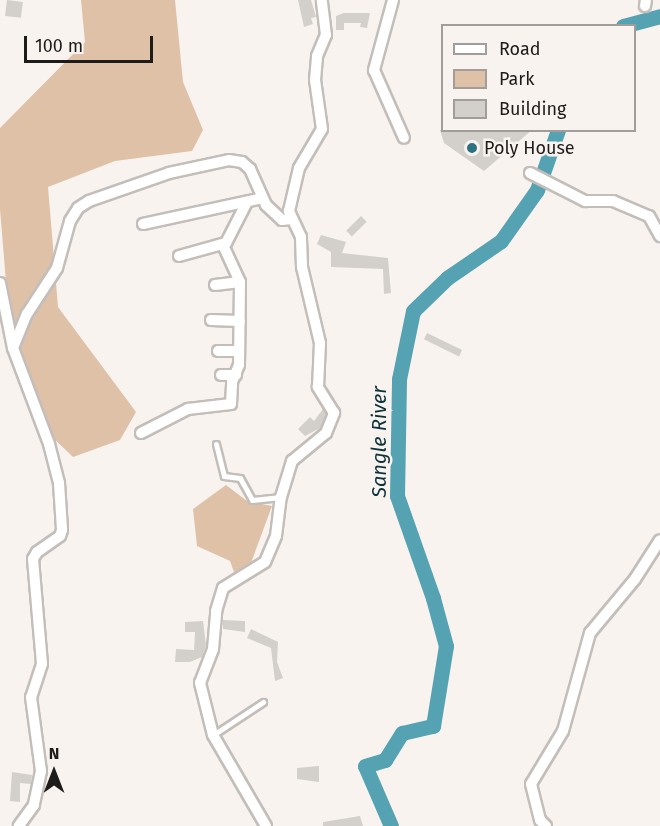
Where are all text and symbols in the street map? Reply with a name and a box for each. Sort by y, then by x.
scale bar [27,24,156,62]
legend [441,24,636,132]
text: 100 m [35,35,83,57]
text: Road [499,38,541,60]
text: Park [499,68,534,90]
text: Building [499,98,566,120]
place label: Poly House [484,137,575,159]
marker: Poly House [465,141,479,155]
water label: Sangle River [367,386,391,498]
north arrow [24,742,84,802]
text: N [49,744,59,763]

